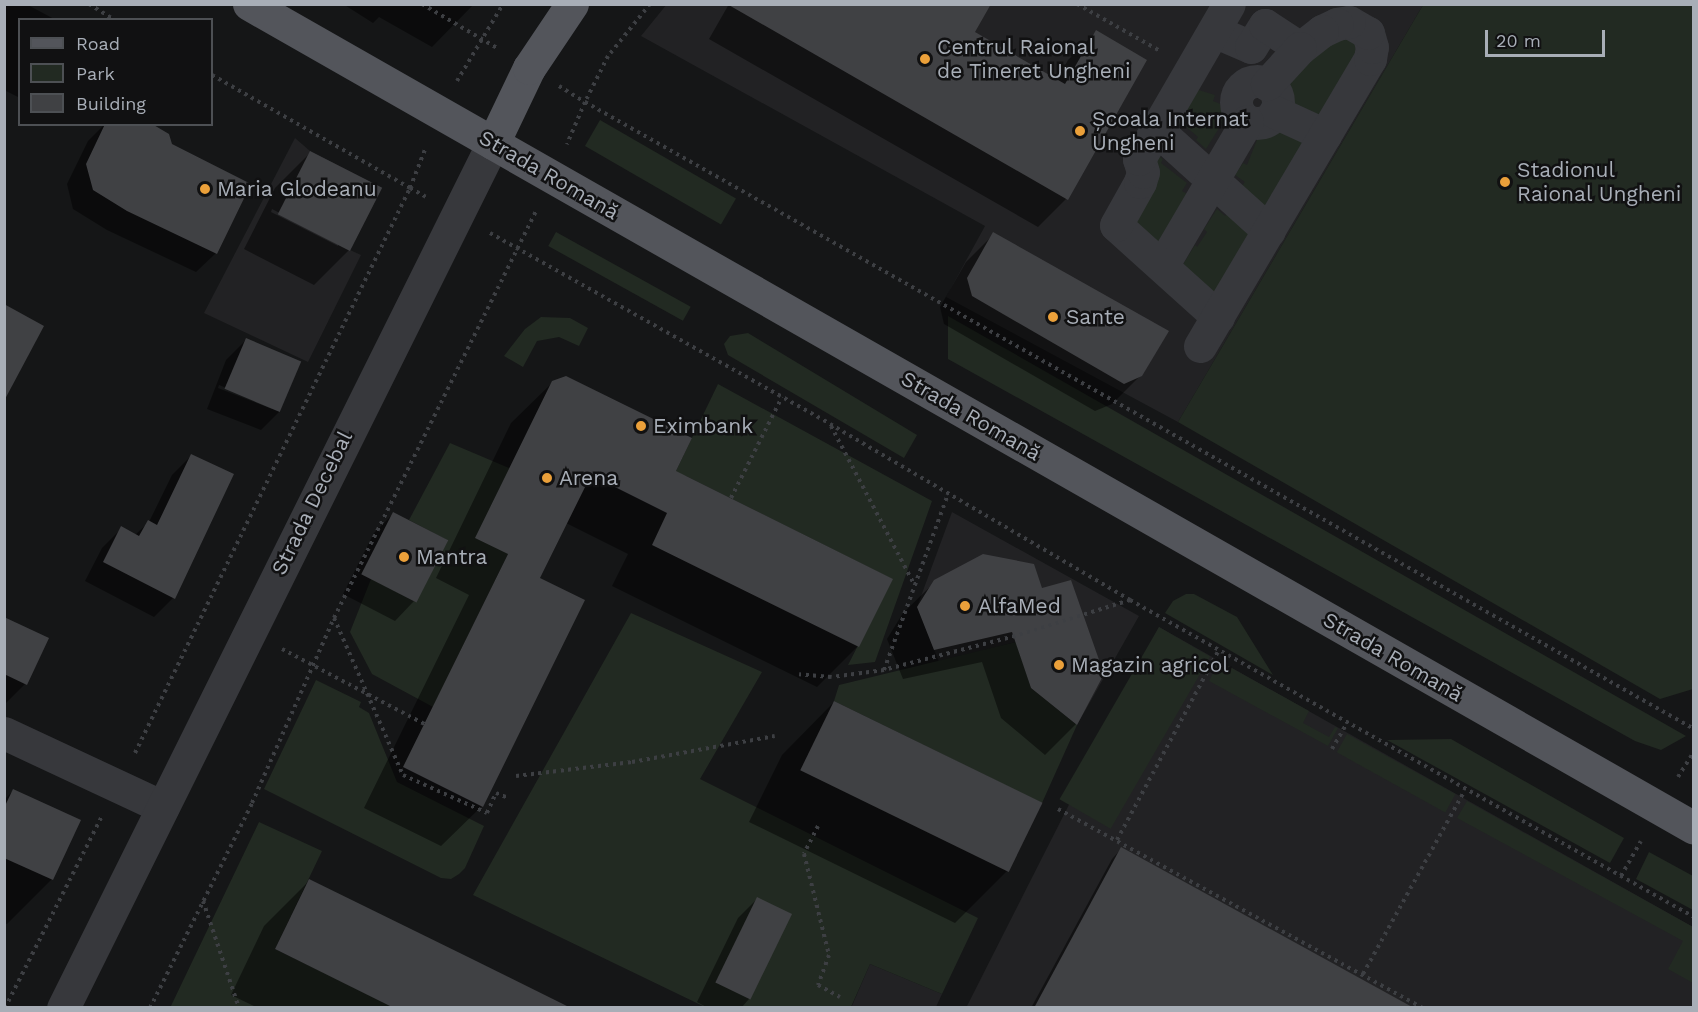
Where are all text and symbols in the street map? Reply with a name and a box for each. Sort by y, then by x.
legend [18,18,213,126]
scale bar [1488,18,1608,56]
text: 20 m [1496,30,1541,51]
text: Road [76,33,120,54]
place label: Centrul Raional de Tineret Ungheni [937,34,1131,84]
marker: Centrul Raional de Tineret Ungheni [918,52,932,66]
text: Park [76,63,115,84]
text: Building [76,93,146,114]
place label: Școala Internat Ungheni [1092,106,1249,156]
marker: Școala Internat Ungheni [1073,124,1087,138]
street label: Strada Romană [474,125,624,225]
place label: Stadionul Raional Ungheni [1517,157,1682,207]
marker: Stadionul Raional Ungheni [1498,175,1512,189]
place label: Maria Glodeanu [217,176,377,202]
marker: Maria Glodeanu [198,182,212,196]
place label: Sante [1066,304,1125,330]
marker: Sante [1044,308,1062,326]
street label: Strada Romană [896,366,1046,466]
place label: Eximbank [653,413,753,439]
marker: Eximbank [634,419,648,433]
street label: Strada Decebal [266,427,358,579]
place label: Arena [559,465,618,491]
marker: Arena [540,471,554,485]
place label: Mantra [416,544,488,570]
marker: Mantra [397,550,411,564]
place label: AlfaMed [978,593,1061,619]
marker: AlfaMed [956,597,974,615]
street label: Strada Romană [1318,607,1468,707]
place label: Magazin agricol [1071,652,1229,678]
marker: Magazin agricol [1052,658,1066,672]

